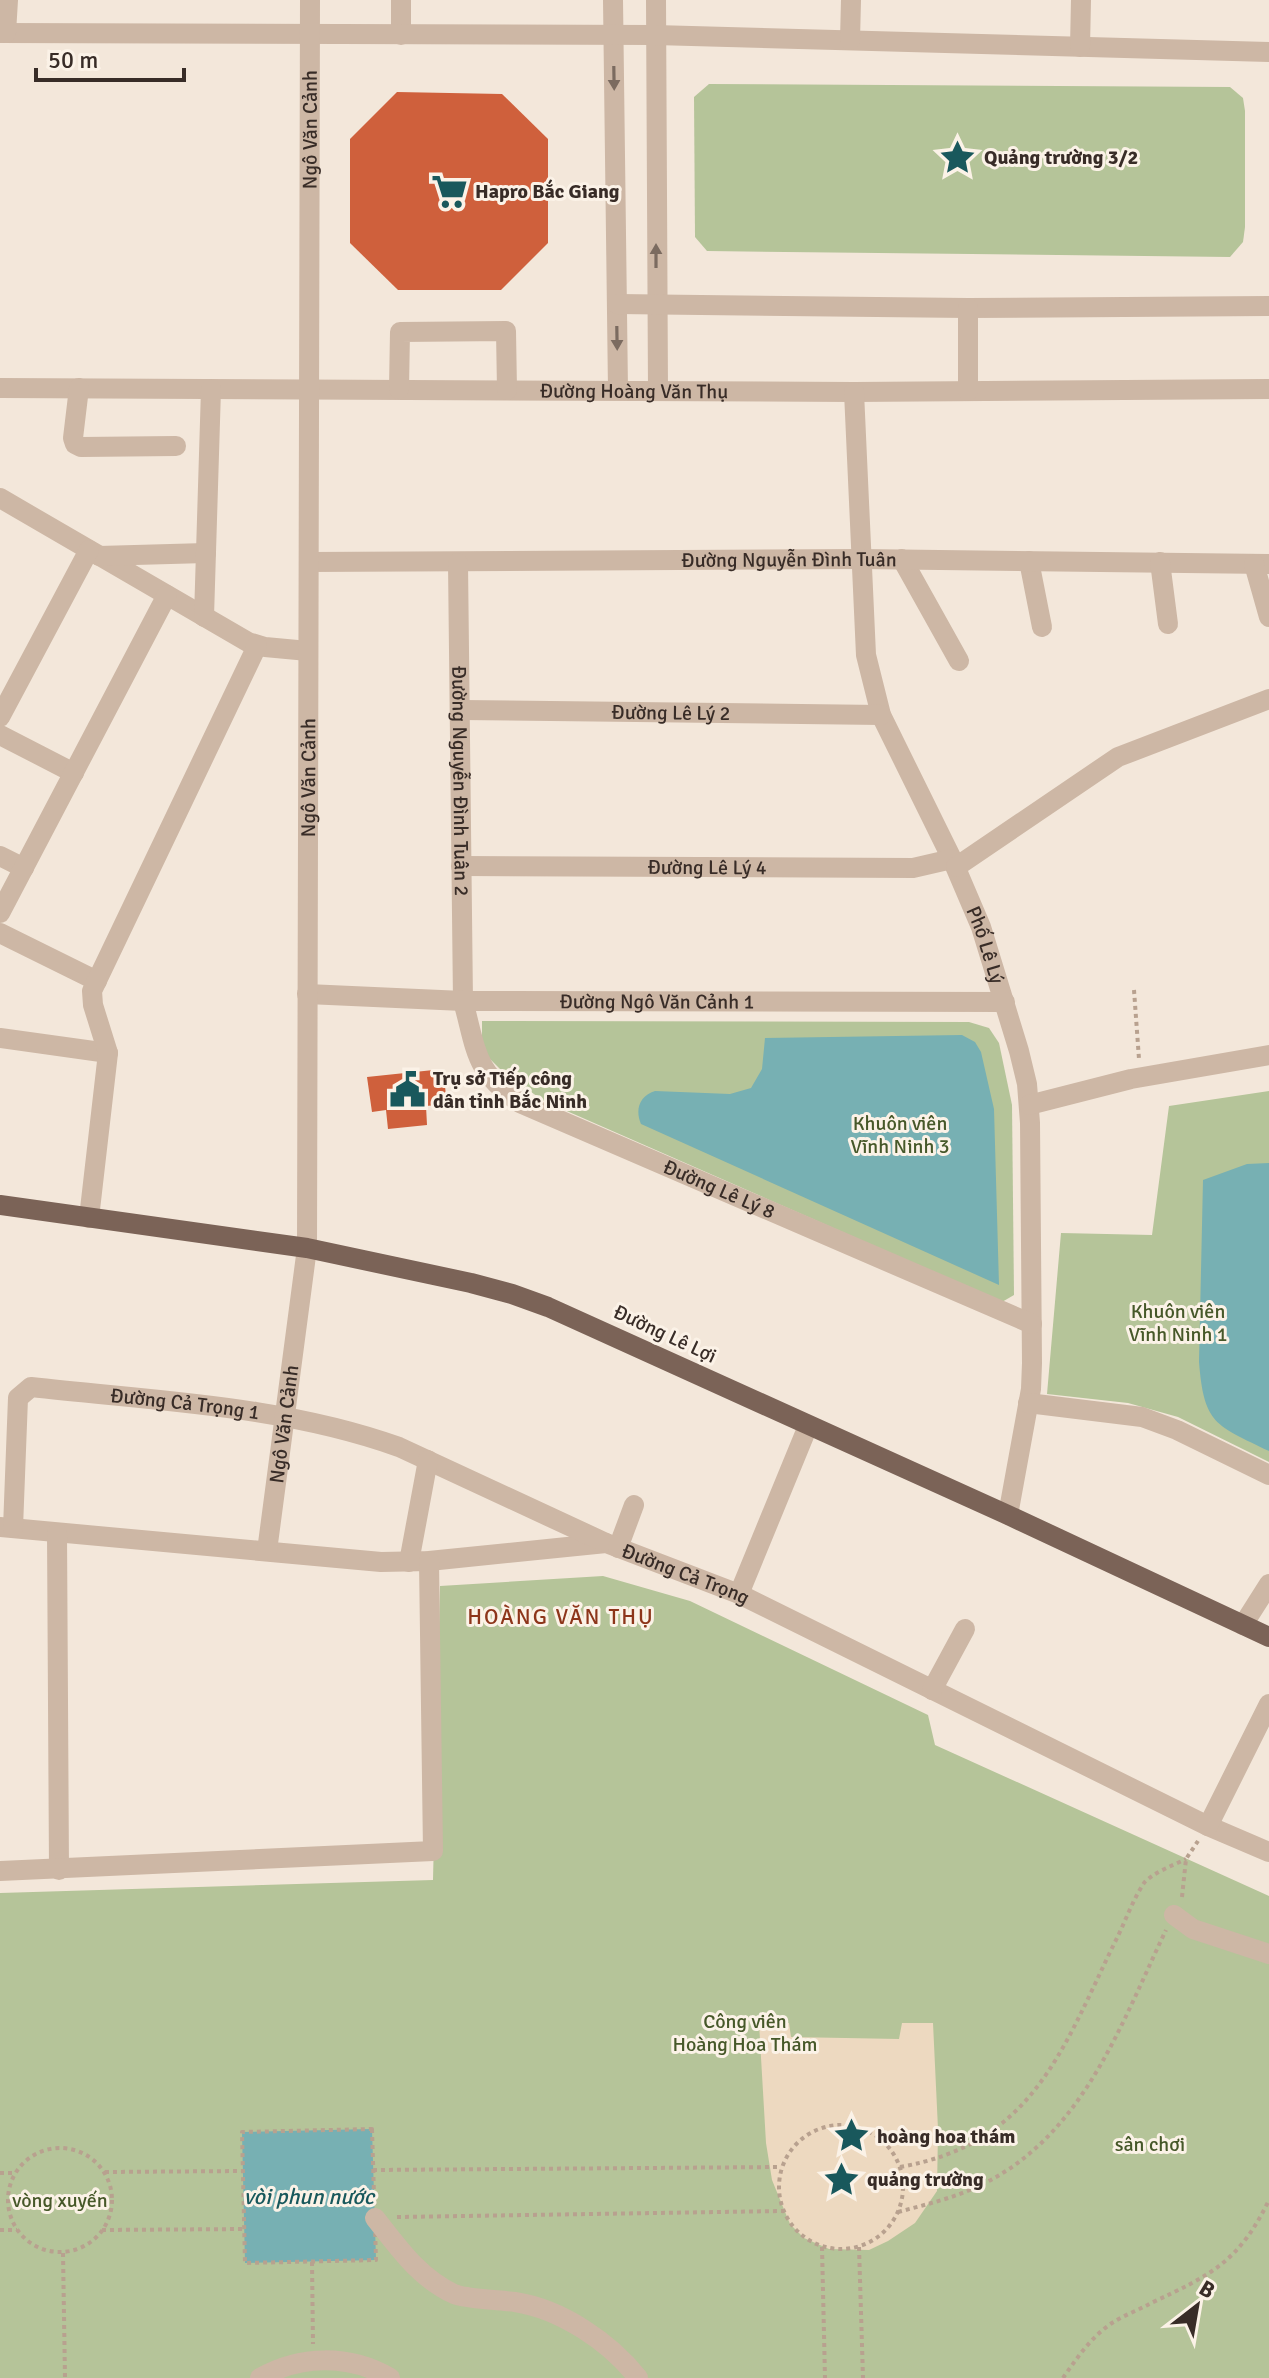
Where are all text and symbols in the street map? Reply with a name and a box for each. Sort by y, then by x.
scale bar [36,32,184,82]
text: 50 m [48,45,98,75]
one-way arrow [607,66,620,91]
street label: Ngô Văn Cảnh [297,70,322,189]
place icon: Quảng trường 3/2 [939,138,977,176]
place label: Quảng trường 3/2 [984,145,1138,170]
supermarket icon: Hapro Bắc Giang [430,172,468,210]
place label: Hapro Bắc Giang [475,179,620,204]
one-way arrow [650,243,663,268]
one-way arrow [611,326,623,351]
street label: Đường Hoàng Văn Thụ [540,378,728,404]
street label: Đường Nguyễn Đình Tuân [681,546,897,572]
street label: Đường Nguyễn Đình Tuân 2 [447,666,474,896]
street label: Đường Lê Lý 2 [611,699,731,726]
street label: Ngô Văn Cảnh [295,718,321,837]
street label: Đường Lê Lý 4 [647,854,767,880]
street label: Phố Lê Lý [961,902,1010,987]
street label: Đường Ngô Văn Cảnh 1 [559,989,754,1014]
place label: Trụ sở Tiếp công dân tỉnh Bắc Ninh [433,1066,587,1114]
public building icon: Trụ sở Tiếp công dân tỉnh Bắc Ninh [388,1071,426,1109]
park label: Khuôn viên Vĩnh Ninh 3 [850,1111,950,1159]
street label: Đường Lê Lý 8 [660,1154,779,1224]
street label: Đường Lê Lợi [609,1299,721,1369]
park label: Khuôn viên Vĩnh Ninh 1 [1128,1299,1228,1347]
street label: Ngô Văn Cảnh [264,1363,304,1485]
street label: Đường Cả Trọng 1 [109,1383,261,1425]
street label: Đường Cả Trọng [618,1538,754,1610]
district label: HOÀNG VĂN THỤ [467,1603,655,1630]
park label: Công viên Hoàng Hoa Thám [672,2009,818,2057]
place icon: hoàng hoa thám [832,2117,870,2155]
place label: hoàng hoa thám [877,2124,1015,2149]
park label: sân chơi [1115,2132,1185,2157]
place icon: quảng trường [822,2160,860,2198]
place label: quảng trường [867,2167,984,2192]
water label: vòi phun nước [244,2183,376,2210]
park label: vòng xuyến [12,2188,108,2213]
north arrow [1157,2266,1237,2346]
text: B [1194,2274,1220,2304]

